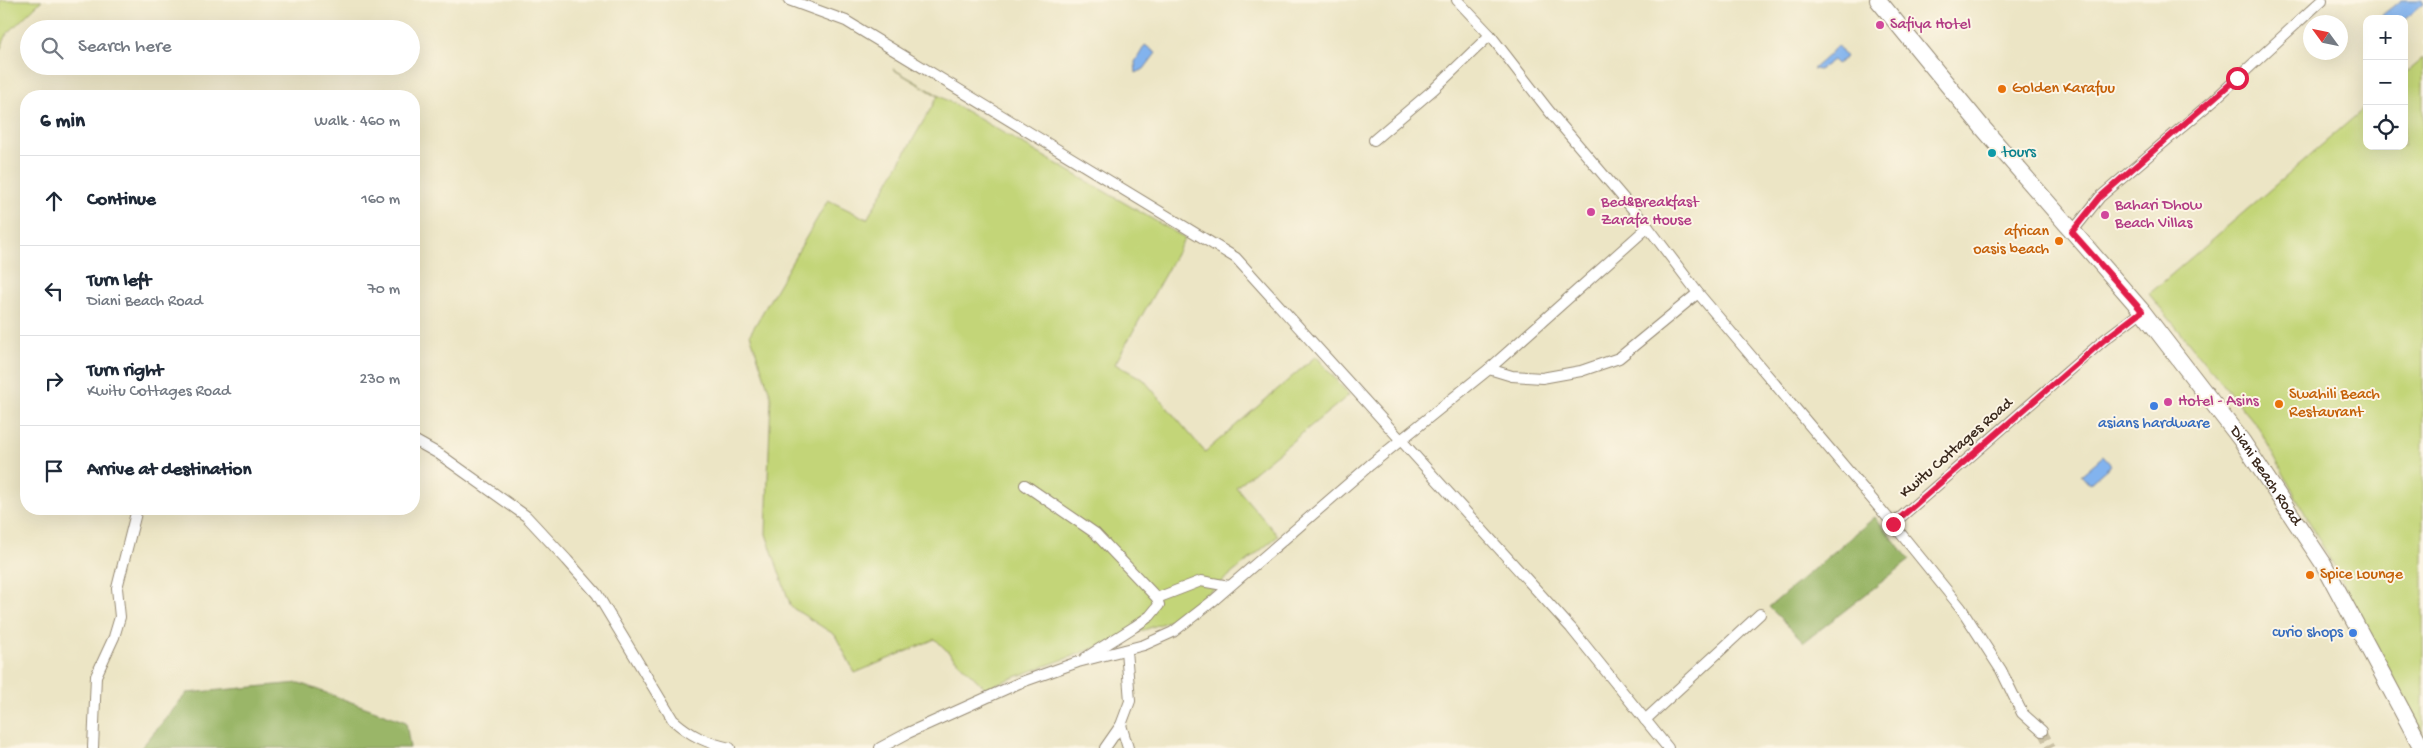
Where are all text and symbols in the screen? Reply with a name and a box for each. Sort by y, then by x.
north arrow [2303,15,2348,60]
map controls [2363,15,2408,150]
button: + [2363,15,2408,60]
place label: Safiya Hotel [1890,16,1971,35]
marker: Safiya Hotel [1874,19,1886,31]
search box [20,20,420,75]
icon: search [38,34,66,62]
text: Search here [78,36,172,59]
button: − [2363,60,2408,105]
route start [2226,67,2249,90]
place label: Golden Karafuu [2012,80,2116,99]
marker: Golden Karafuu [1996,83,2008,95]
button: locate [2363,105,2408,150]
text: 6 min [40,110,85,135]
text: Walk · 460 m [314,113,400,132]
place label: tours [2001,144,2037,163]
marker: tours [1986,147,1998,159]
icon: ahead [40,187,68,215]
text: Continue [87,189,156,212]
text: 160 m [361,191,400,210]
place label: Bed&Breakfast Zarafa House [1600,194,1700,231]
place label: Bahari Dhow Beach Villas [2114,197,2203,234]
marker: Bed&Breakfast Zarafa House [1585,206,1597,218]
marker: Bahari Dhow Beach Villas [2099,209,2111,221]
place label: african oasis beach [1973,223,2049,260]
marker: african oasis beach [2053,235,2065,247]
text: Turn left [87,270,151,293]
icon: left [40,277,68,305]
text: 70 m [367,281,400,300]
text: Diani Beach Road [87,293,203,312]
text: Turn right [87,360,163,383]
icon: right [40,367,68,395]
text: 230 m [360,371,400,390]
text: Kwitu Cottages Road [87,383,230,402]
place label: Swahili Beach Restaurant [2289,386,2380,423]
place label: Hotel - Asins [2178,393,2260,412]
street label: Kwitu Cottages Road [1897,394,2019,503]
marker: Hotel - Asins [2162,396,2174,408]
marker: Swahili Beach Restaurant [2273,398,2285,410]
marker: asians hardware [2148,400,2160,412]
place label: asians hardware [2098,415,2211,434]
street label: Diani Beach Road [2224,422,2306,531]
icon: arrive [40,457,68,485]
text: Arrive at destination [87,459,251,482]
route end [1882,513,1905,536]
place label: Spice Lounge [2320,566,2404,585]
marker: Spice Lounge [2304,569,2316,581]
place label: curio shops [2272,624,2344,643]
marker: curio shops [2347,627,2359,639]

